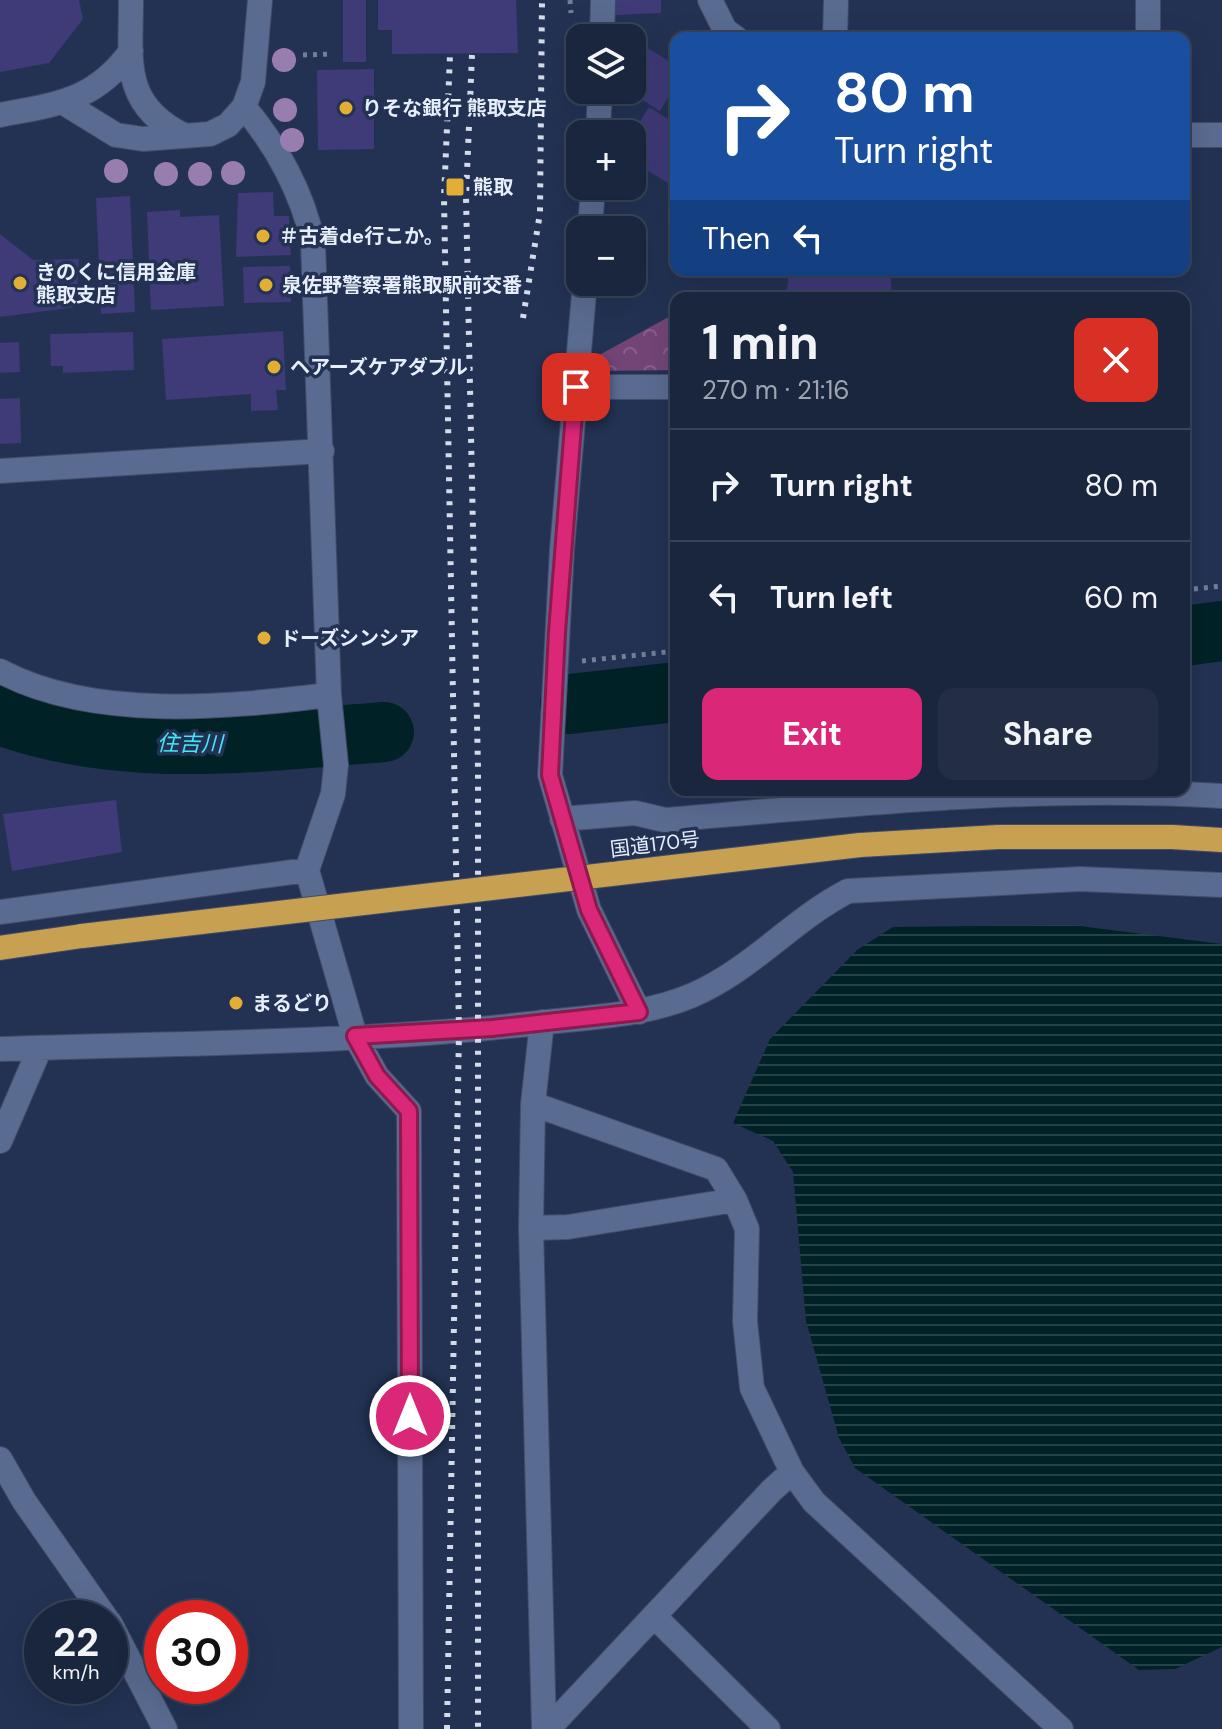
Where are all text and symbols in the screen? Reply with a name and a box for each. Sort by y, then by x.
map controls [566,24,646,296]
button: layers [566,24,646,104]
text: 80 m [834,56,975,129]
icon: right [702,64,806,168]
place label: りそな銀行 熊取支店 [362,95,547,121]
marker: りそな銀行 熊取支店 [337,99,355,117]
button: + [566,120,646,200]
text: Turn right [834,127,993,174]
place label: 熊取 [473,174,514,200]
marker: 熊取 [444,176,466,198]
button: − [566,216,646,296]
icon: left [786,216,830,260]
text: Then [702,219,770,258]
place label: ＃古着de行こか。 [279,223,444,249]
marker: ＃古着de行こか。 [254,227,272,245]
place label: きのくに信用金庫 熊取支店 [36,259,196,308]
place label: 泉佐野警察署熊取駅前交番 [282,272,522,298]
marker: きのくに信用金庫 熊取支店 [11,274,29,292]
marker: 泉佐野警察署熊取駅前交番 [257,276,275,294]
text: 1 min [702,311,819,374]
button: close [1074,318,1158,402]
pin [542,353,610,421]
place label: ヘアーズケアダブル [290,354,468,380]
marker: ヘアーズケアダブル [265,358,283,376]
icon: arrive [554,365,598,409]
text: 270 m · 21:16 [702,373,850,407]
icon: right [702,463,746,507]
text: Turn right [770,466,913,505]
text: 80 m [1085,466,1158,505]
icon: left [702,575,746,619]
text: Turn left [770,578,893,617]
text: 60 m [1084,578,1158,617]
place label: ドーズシンシア [280,625,419,651]
marker: ドーズシンシア [255,629,273,647]
button: Exit [702,688,922,780]
button: Share [938,688,1158,780]
water label: 住吉川 [157,728,225,759]
street label: 国道170号 [609,826,701,862]
place label: まるどり [252,990,332,1016]
marker: まるどり [227,994,245,1012]
position arrow [368,1374,452,1458]
speed limit sign: 30 [144,1600,248,1704]
text: 22 [53,1616,99,1668]
text: km/h [52,1659,100,1685]

